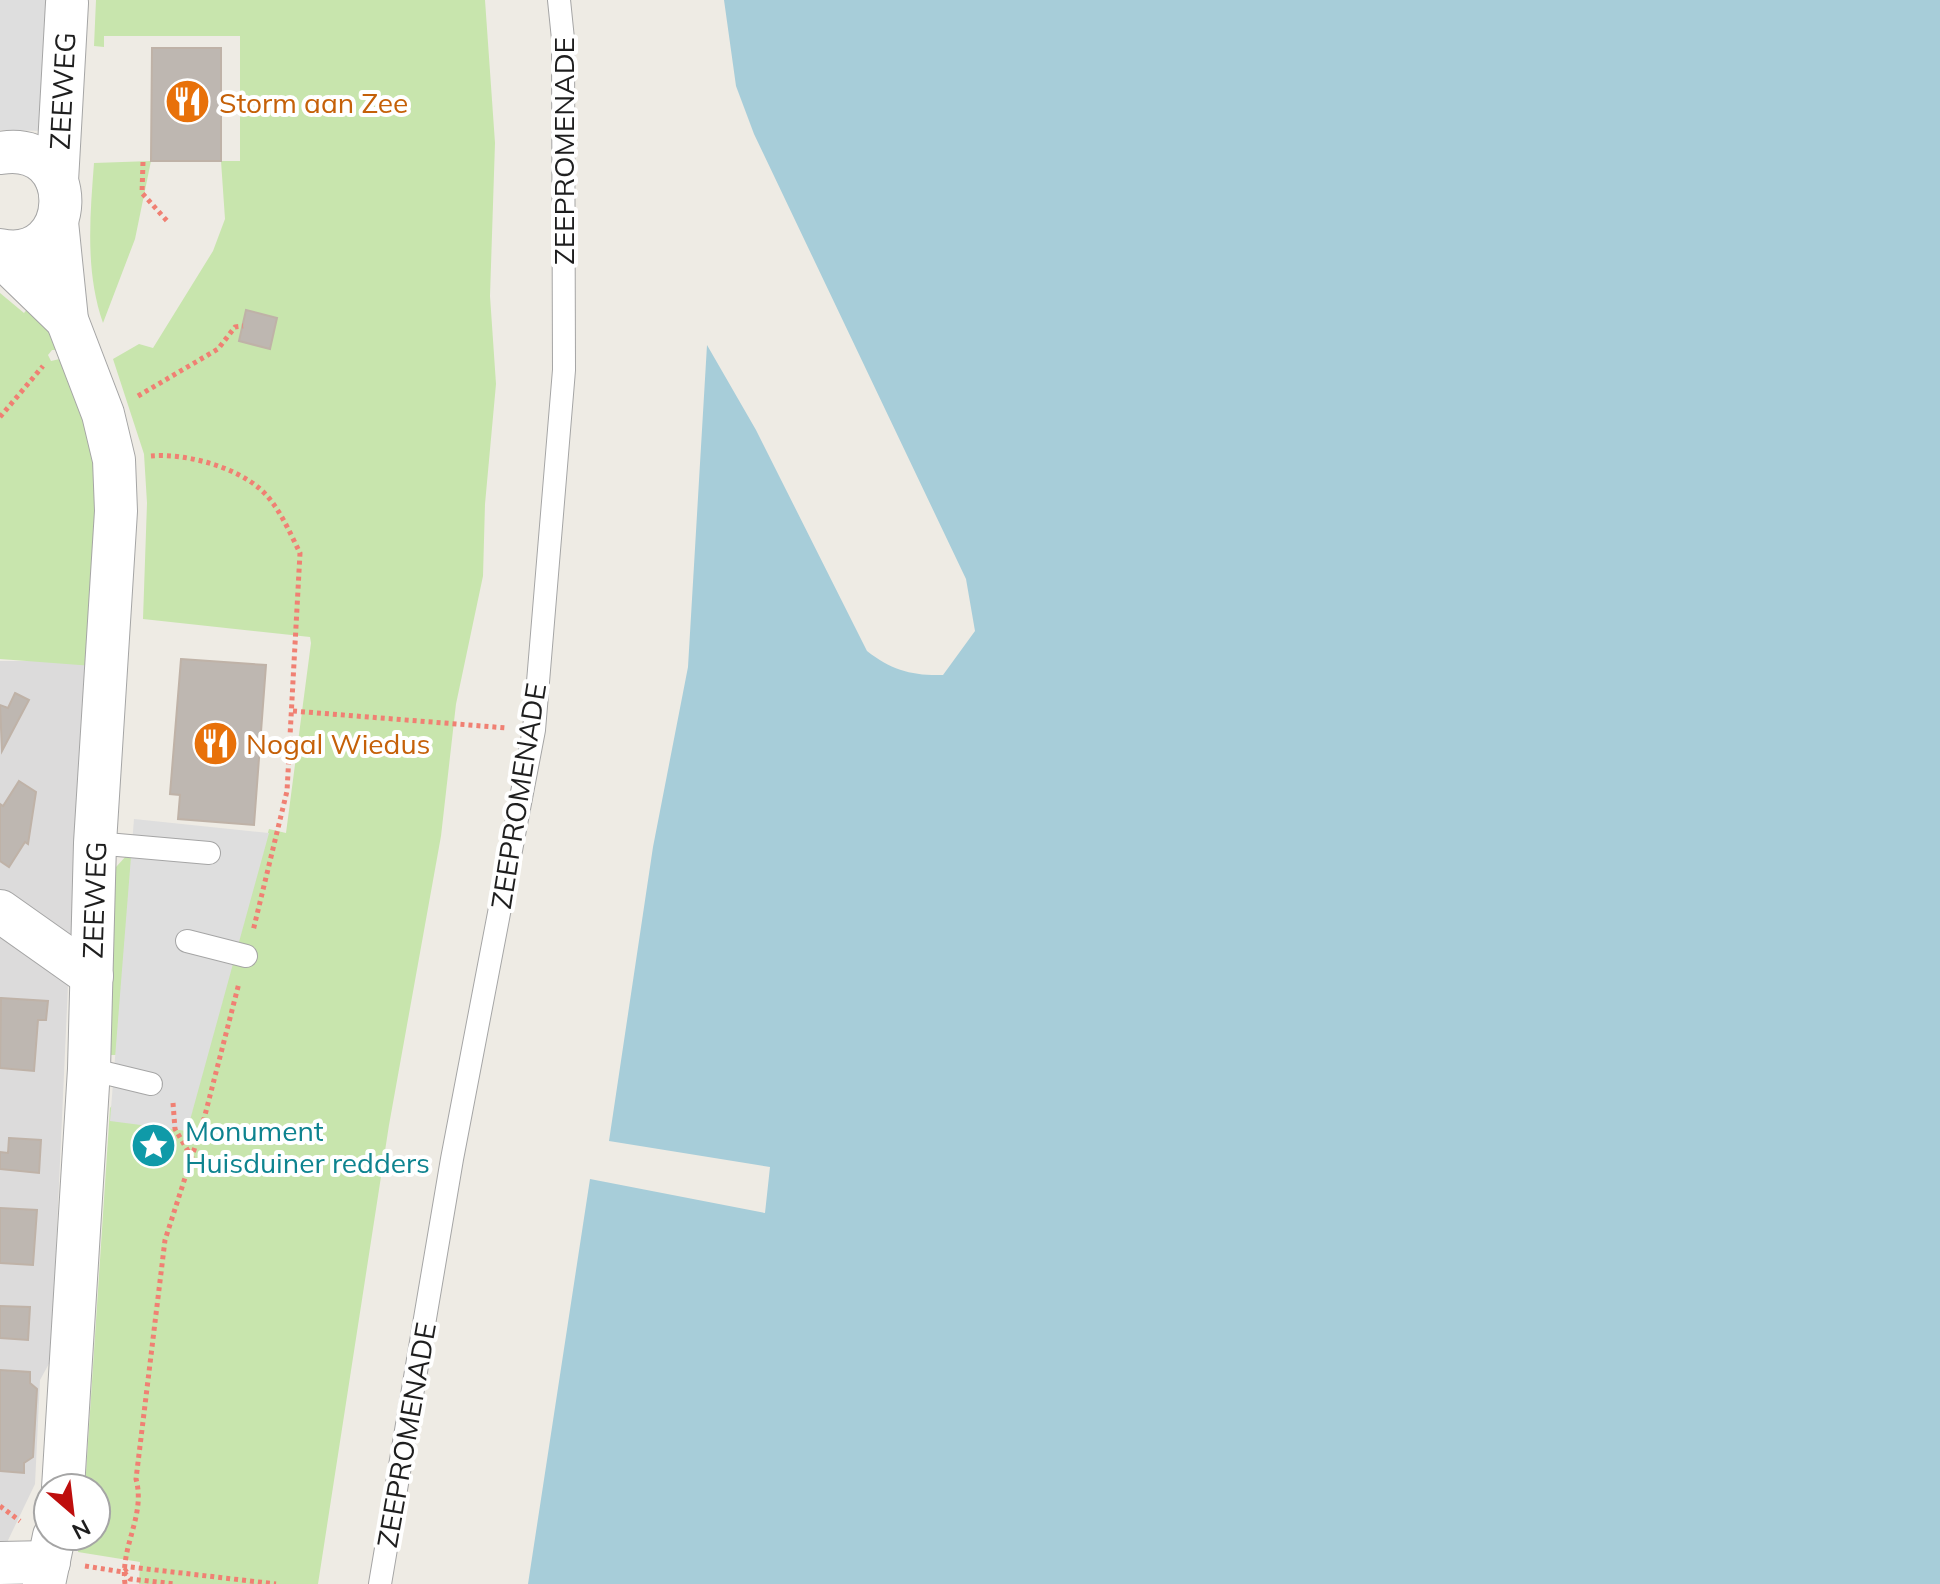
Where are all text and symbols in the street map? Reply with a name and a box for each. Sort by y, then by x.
street label: ZEEWEG [41,31,83,151]
street label: ZEEPROMENADE [546,37,581,265]
restaurant icon: Storm aan Zee [164,78,212,126]
place label: Storm aan Zee [219,85,408,120]
street label: ZEEPROMENADE [483,681,553,911]
restaurant icon: Nogal Wiedus [191,719,239,767]
place label: Nogal Wiedus [246,726,430,761]
street label: ZEEWEG [74,841,114,959]
place label: Monument Huisduiner redders [185,1113,430,1180]
place icon: Monument Huisduiner redders [130,1122,178,1170]
street label: ZEEPROMENADE [369,1320,443,1550]
north arrow [32,1472,112,1552]
text: N [67,1513,95,1546]

